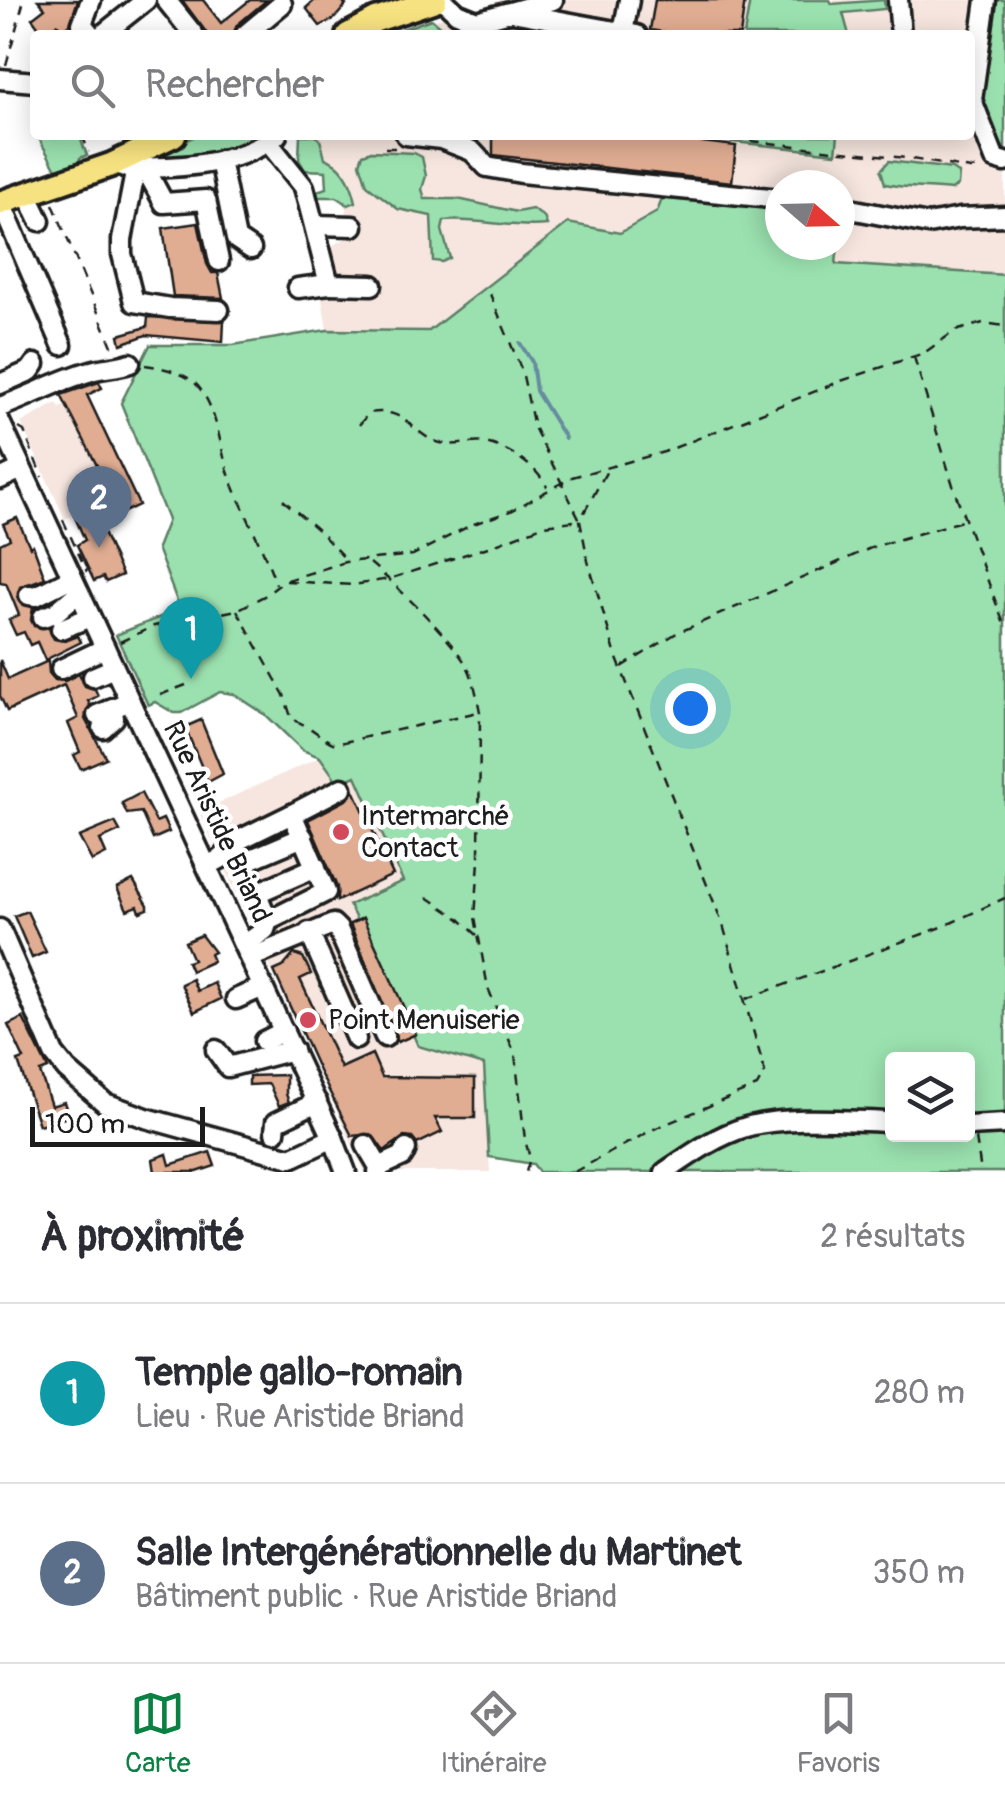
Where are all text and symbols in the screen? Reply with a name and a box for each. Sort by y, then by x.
search box [30,30,975,140]
icon: search [65,58,120,113]
text: Rechercher [145,61,325,109]
north arrow [765,170,855,260]
pin: 2 [66,466,132,548]
pin: 1 [158,596,224,679]
your location [665,683,716,734]
street label: Rue Aristide Briand [155,716,279,928]
place label: Intermarché Contact [361,799,510,866]
marker: Intermarché Contact [330,821,352,843]
place label: Point Menuiserie [328,1003,520,1038]
marker: Point Menuiserie [297,1009,319,1031]
map controls [885,1052,975,1142]
button: layers [885,1052,975,1142]
scale bar [30,1102,205,1146]
text: 100 m [45,1107,125,1142]
text: À proximité [40,1211,245,1263]
text: 2 résultats [820,1217,965,1257]
text: Temple gallo-romain [135,1349,463,1397]
text: 1 [66,1373,79,1413]
text: 280 m [874,1373,965,1413]
text: Lieu · Rue Aristide Briand [135,1397,465,1437]
text: Salle Intergénérationnelle du Martinet [135,1529,741,1577]
text: 2 [64,1553,81,1593]
text: 350 m [873,1553,965,1593]
text: Bâtiment public · Rue Aristide Briand [135,1577,618,1617]
tab: Carte [125,1686,190,1781]
tab: Itinéraire [441,1686,546,1781]
tab: Favoris [797,1686,880,1781]

